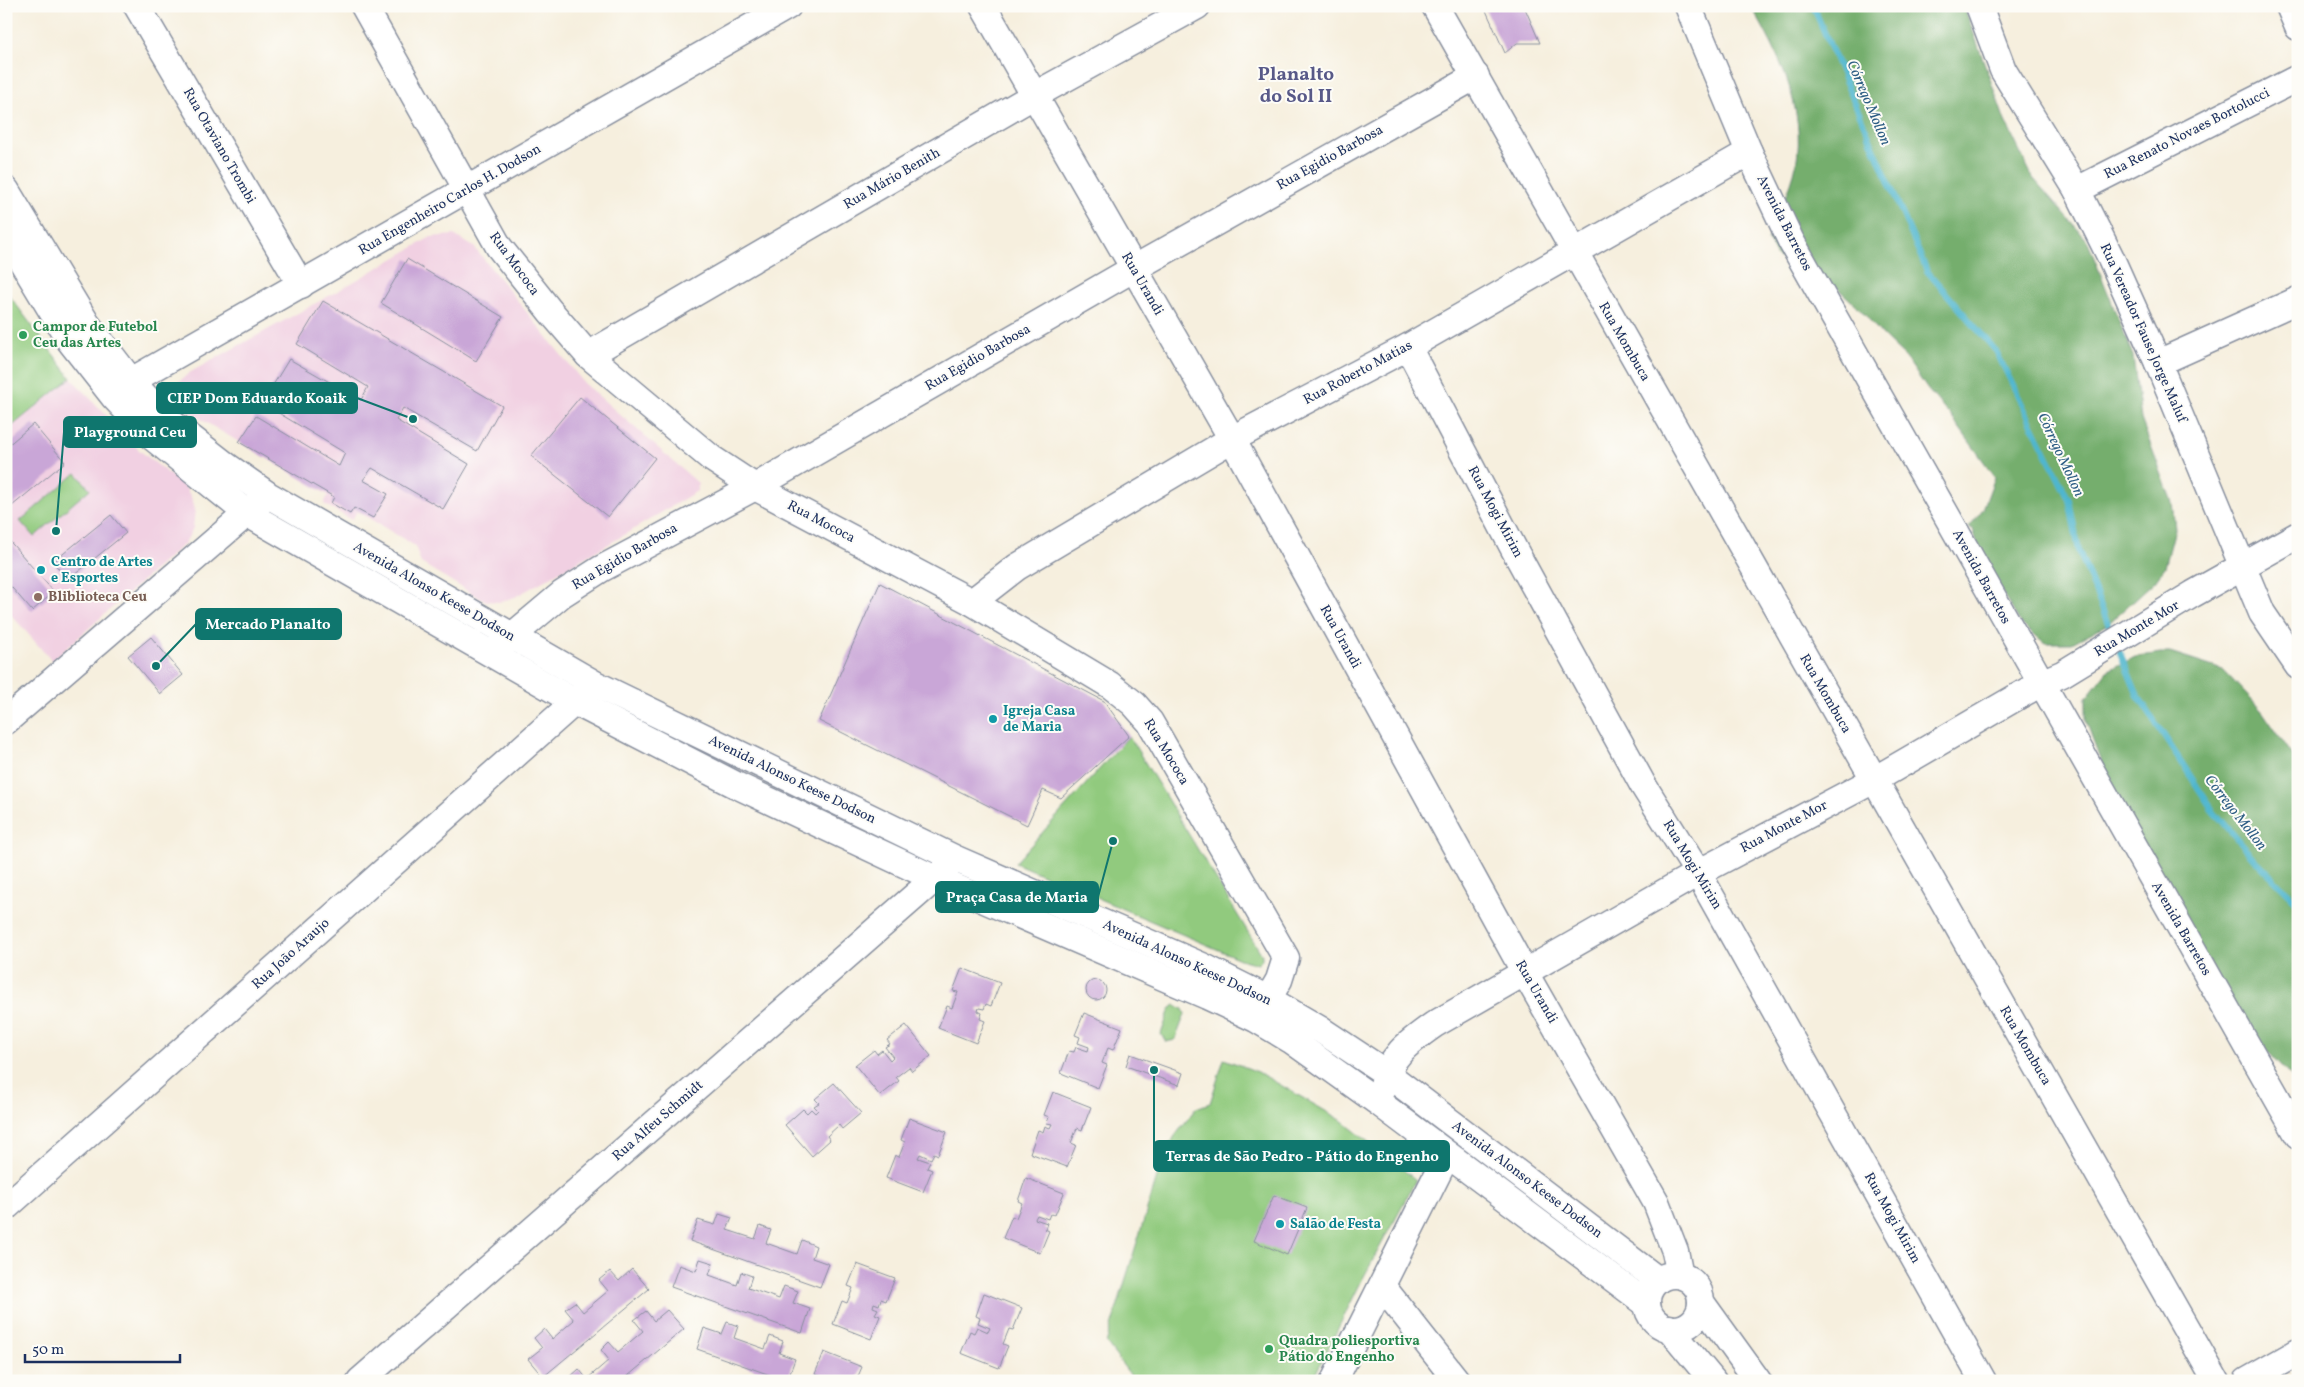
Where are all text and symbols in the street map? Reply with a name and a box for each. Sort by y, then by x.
water label: Córrego Mollon [1841,57,1895,149]
district label: Planalto do Sol II [1258,62,1334,110]
street label: Rua Renato Novaes Bortolucci [2101,84,2273,184]
street label: Rua Otaviano Trombi [178,85,260,207]
street label: Rua Egidio Barbosa [1273,121,1387,195]
street label: Rua Engenheiro Carlos H. Dodson [355,140,545,260]
street label: Rua Mário Benith [840,144,944,214]
street label: Avenida Barretos [1752,172,1816,274]
street label: Rua Mococa [484,228,544,300]
street label: Rua Vereador Fause Jorge Maluf [2095,240,2192,427]
street label: Rua Urandi [1116,249,1168,319]
street label: Rua Mombuca [1594,299,1654,385]
place label: Campor de Futebol Ceu das Artes [33,318,158,353]
street label: Rua Egidio Barbosa [922,320,1034,396]
marker: Campor de Futebol Ceu das Artes [17,329,29,341]
street label: Rua Roberto Matias [1300,336,1416,410]
callout: CIEP Dom Eduardo Koaik [157,383,357,413]
text: CIEP Dom Eduardo Koaik [167,389,347,410]
water label: Córrego Mollon [2031,409,2089,501]
callout: Playground Ceu [64,417,196,447]
text: Playground Ceu [74,423,186,444]
street label: Rua Mogi Mirim [1463,463,1527,561]
street label: Rua Mococa [784,496,858,548]
street label: Rua Egidio Barbosa [569,519,681,595]
street label: Avenida Barretos [1947,526,2015,628]
street label: Avenida Alonso Keese Dodson [349,538,519,646]
place label: Centro de Artes e Esportes [51,553,153,588]
marker: Centro de Artes e Esportes [35,564,47,576]
place label: Bliblioteca Ceu [48,588,147,607]
marker: Bliblioteca Ceu [32,591,44,603]
street label: Rua Monte Mor [2091,596,2183,662]
street label: Rua Urandi [1315,602,1365,672]
callout: Mercado Planalto [196,609,341,639]
text: Mercado Planalto [205,615,331,636]
street label: Rua Mombuca [1795,651,1855,737]
place label: Igreja Casa de Maria [1003,702,1076,737]
marker: Igreja Casa de Maria [987,713,999,725]
street label: Rua Mococa [1139,715,1193,789]
street label: Avenida Alonso Keese Dodson [705,731,879,829]
water label: Córrego Mollon [2199,771,2271,855]
street label: Rua Monte Mor [1737,796,1831,858]
street label: Rua Mogi Mirim [1658,817,1726,913]
street label: Avenida Barretos [2146,879,2216,979]
callout: Praça Casa de Maria [936,882,1098,912]
text: Praça Casa de Maria [946,888,1088,909]
street label: Rua João Araujo [248,914,334,994]
street label: Avenida Alonso Keese Dodson [1099,915,1275,1011]
street label: Rua Urandi [1510,957,1562,1027]
street label: Rua Mombuca [1995,1003,2055,1089]
street label: Rua Alfeu Schmidt [608,1076,708,1166]
street label: Avenida Alonso Keese Dodson [1448,1117,1606,1243]
callout: Terras de São Pedro - Pátio do Engenho [1154,1141,1449,1171]
text: Terras de São Pedro - Pátio do Engenho [1165,1147,1439,1168]
street label: Rua Mogi Mirim [1859,1169,1925,1267]
place label: Salão de Festa [1290,1215,1381,1234]
marker: Salão de Festa [1274,1218,1286,1230]
scale bar [25,1332,180,1364]
place label: Quadra poliesportiva Pátio do Engenho [1279,1332,1420,1367]
text: 50 m [32,1340,64,1361]
marker: Quadra poliesportiva Pátio do Engenho [1263,1343,1275,1355]

